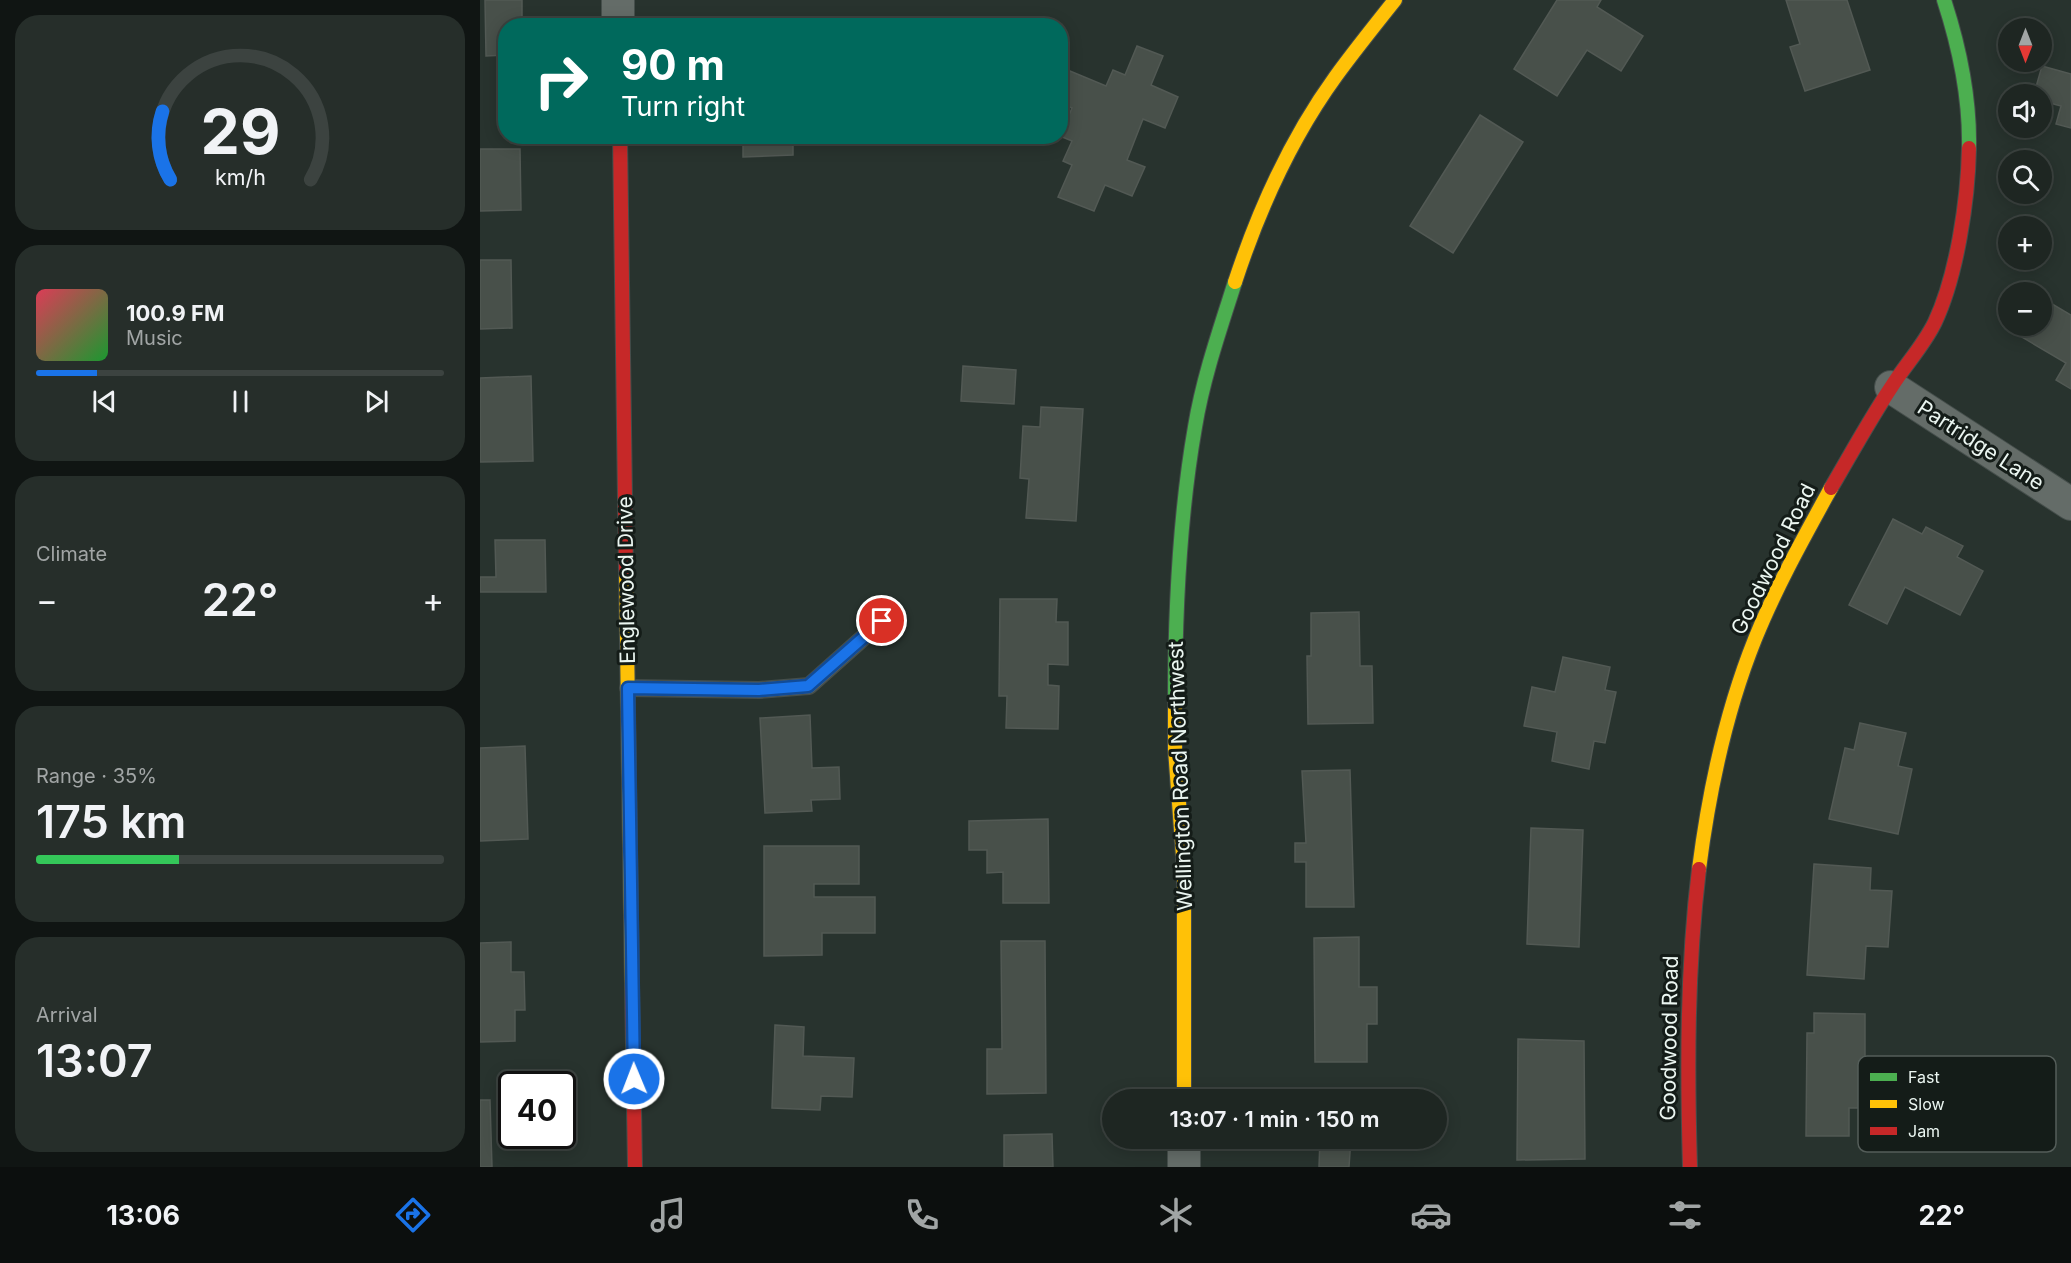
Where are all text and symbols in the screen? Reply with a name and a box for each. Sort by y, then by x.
north arrow [1998,18,2052,72]
map controls [1998,18,2052,336]
text: 90 m [621,39,725,90]
icon: right [522,42,600,120]
button: sound [1998,84,2052,138]
text: Turn right [621,90,745,123]
text: 29 [200,94,280,169]
button: search [1998,150,2052,204]
text: km/h [215,164,265,190]
button: + [1998,216,2052,270]
button: − [1998,282,2052,336]
text: 100.9 FM [126,300,224,326]
text: Music [126,326,183,350]
icon: previous [88,385,121,418]
icon: pause [224,385,257,418]
icon: next [360,385,393,418]
street label: Partridge Lane [1913,395,2049,495]
street label: Goodwood Road [1726,479,1820,639]
street label: Englewood Drive [612,496,640,664]
text: Climate [36,542,107,566]
text: 22° [202,572,278,627]
text: − [36,580,58,620]
text: + [422,580,444,620]
pin [856,595,907,646]
icon: arrive [865,604,898,637]
street label: Wellington Road Northwest [1163,641,1197,911]
text: Range · 35% [36,764,157,788]
text: 175 km [36,794,186,849]
street label: Goodwood Road [1655,955,1683,1121]
text: Arrival [36,1003,98,1027]
text: 13:07 [36,1033,153,1088]
position arrow [602,1047,666,1111]
legend [1858,1056,2056,1152]
text: Fast [1908,1067,1940,1087]
speed limit sign: 40 [498,1071,576,1149]
text: Slow [1908,1094,1945,1114]
text: 13:07 · 1 min · 150 m [1169,1106,1380,1132]
text: Jam [1908,1121,1940,1141]
icon: directions [392,1194,434,1236]
icon: music [647,1194,689,1236]
icon: phone [901,1194,943,1236]
icon: climate [1155,1194,1197,1236]
icon: car [1410,1194,1452,1236]
icon: filters [1664,1194,1706,1236]
text: 13:06 [106,1199,180,1232]
text: 22° [1918,1199,1965,1232]

